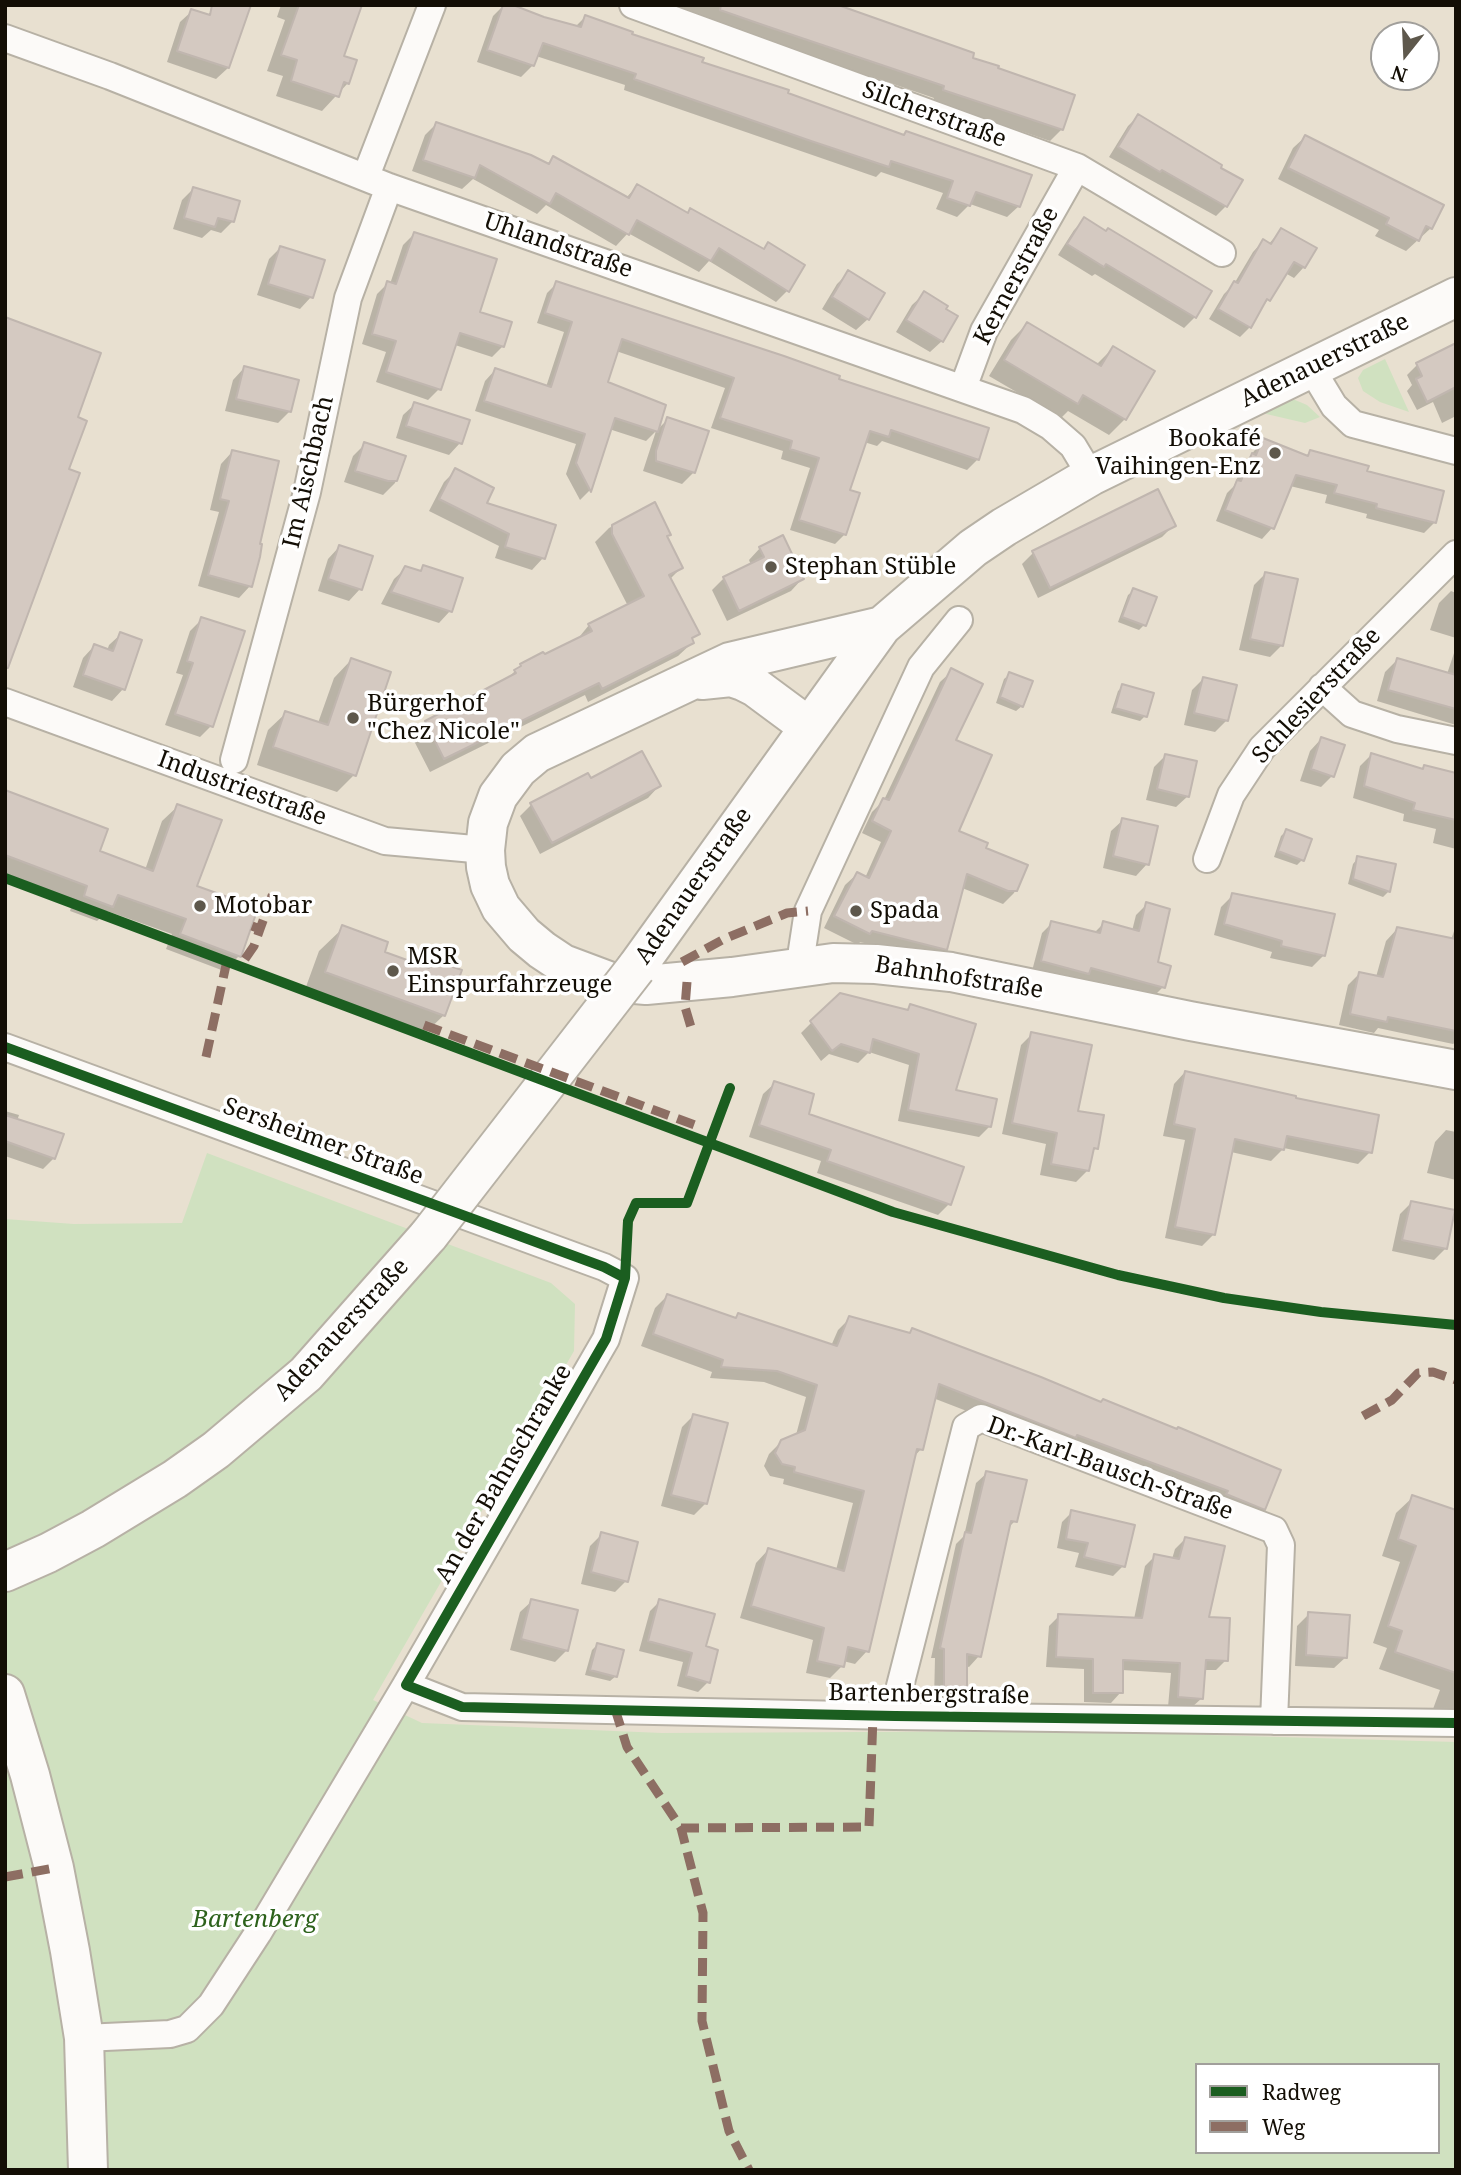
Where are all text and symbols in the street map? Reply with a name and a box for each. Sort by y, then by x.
north arrow [1370,21,1440,91]
text: N [1388,59,1410,89]
street label: Silcherstraße [858,76,1010,154]
street label: Kernerstraße [969,202,1065,350]
street label: Uhlandstraße [480,207,636,285]
street label: Adenauerstraße [1236,308,1414,414]
street label: Im Aischbach [277,393,341,551]
place label: Bookafé Vaihingen-Enz [1095,425,1261,481]
marker: Bookafé Vaihingen-Enz [1267,445,1283,461]
place label: Stephan Stüble [785,553,956,581]
marker: Stephan Stüble [763,559,779,575]
street label: Schlesierstraße [1247,622,1387,770]
place label: Bürgerhof "Chez Nicole" [367,690,520,746]
marker: Bürgerhof "Chez Nicole" [345,710,361,726]
street label: Industriestraße [154,745,330,833]
street label: Adenauerstraße [629,802,759,970]
place label: Motobar [214,892,312,920]
place label: Spada [870,897,940,925]
marker: Motobar [192,898,208,914]
marker: Spada [848,903,864,919]
place label: MSR Einspurfahrzeuge [407,943,612,999]
street label: Bahnhofstraße [873,950,1045,1006]
marker: MSR Einspurfahrzeuge [385,963,401,979]
street label: Sersheimer Straße [219,1092,427,1192]
street label: Adenauerstraße [269,1253,415,1407]
street label: An der Bahnschranke [430,1360,578,1588]
street label: Dr.-Karl-Bausch-Straße [983,1411,1237,1527]
street label: Bartenbergstraße [828,1679,1030,1711]
park label: Bartenberg [192,1906,318,1934]
legend [1195,2063,1440,2154]
text: Radweg [1262,2078,1341,2106]
text: Weg [1262,2113,1305,2141]

